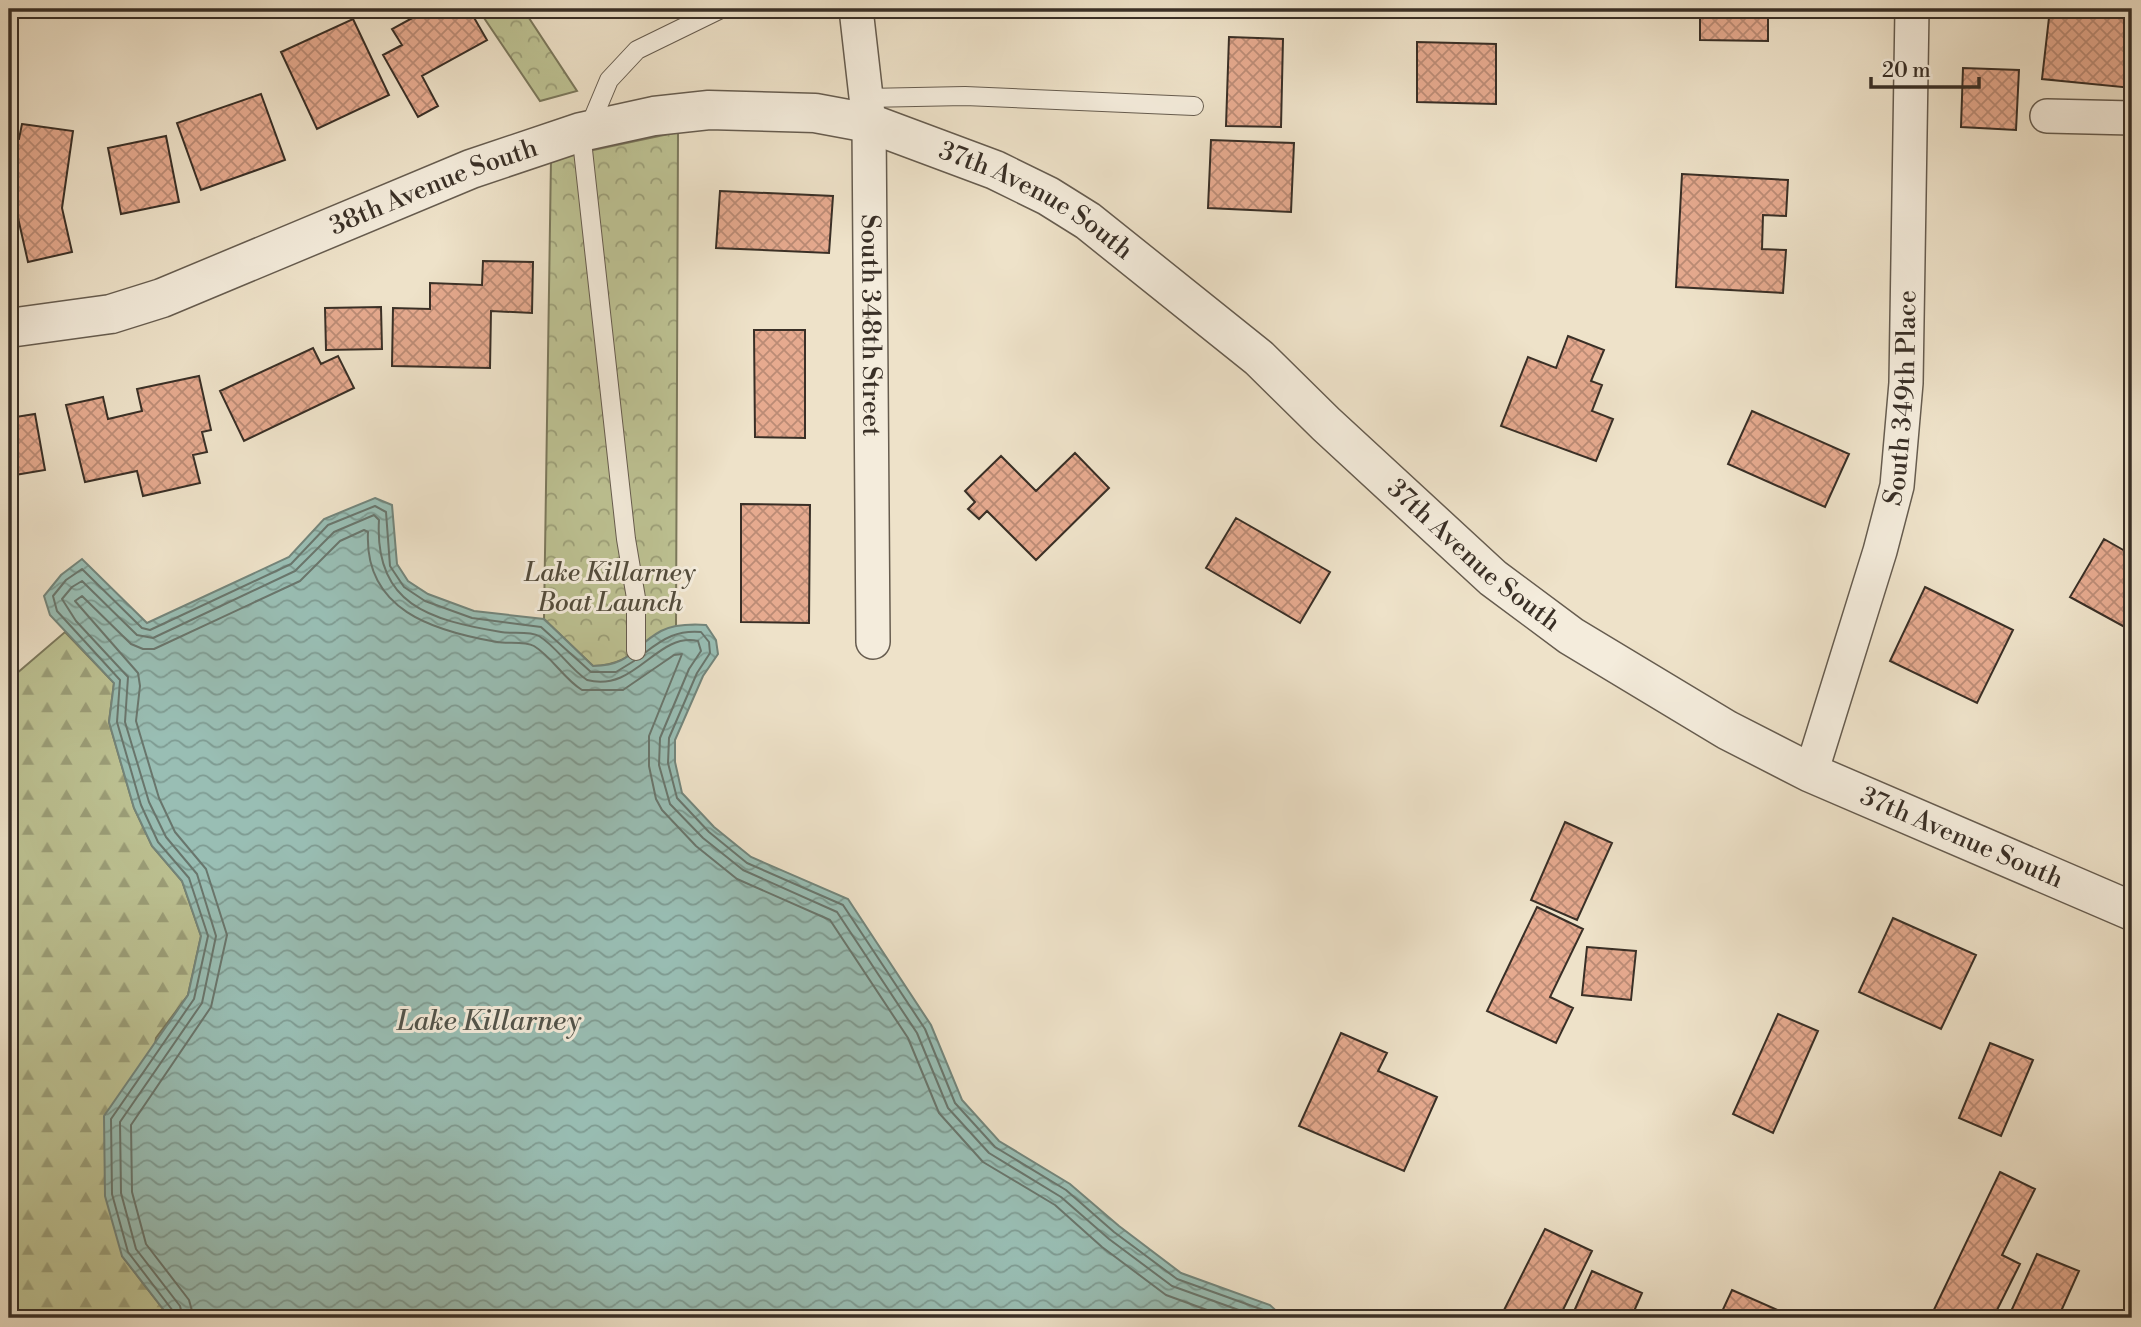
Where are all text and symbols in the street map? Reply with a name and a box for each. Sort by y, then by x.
scale bar [1871,46,1980,90]
text: 20 m [1882,58,1931,84]
street label: 38th Avenue South [325,132,542,242]
street label: 37th Avenue South [934,134,1139,267]
street label: South 348th Street [854,214,887,436]
street label: South 349th Place [1877,290,1923,509]
street label: 37th Avenue South [1380,472,1566,638]
park label: Lake Killarney Boat Launch [523,557,696,619]
street label: 37th Avenue South [1855,780,2068,895]
water label: Lake Killarney [396,1004,582,1039]

